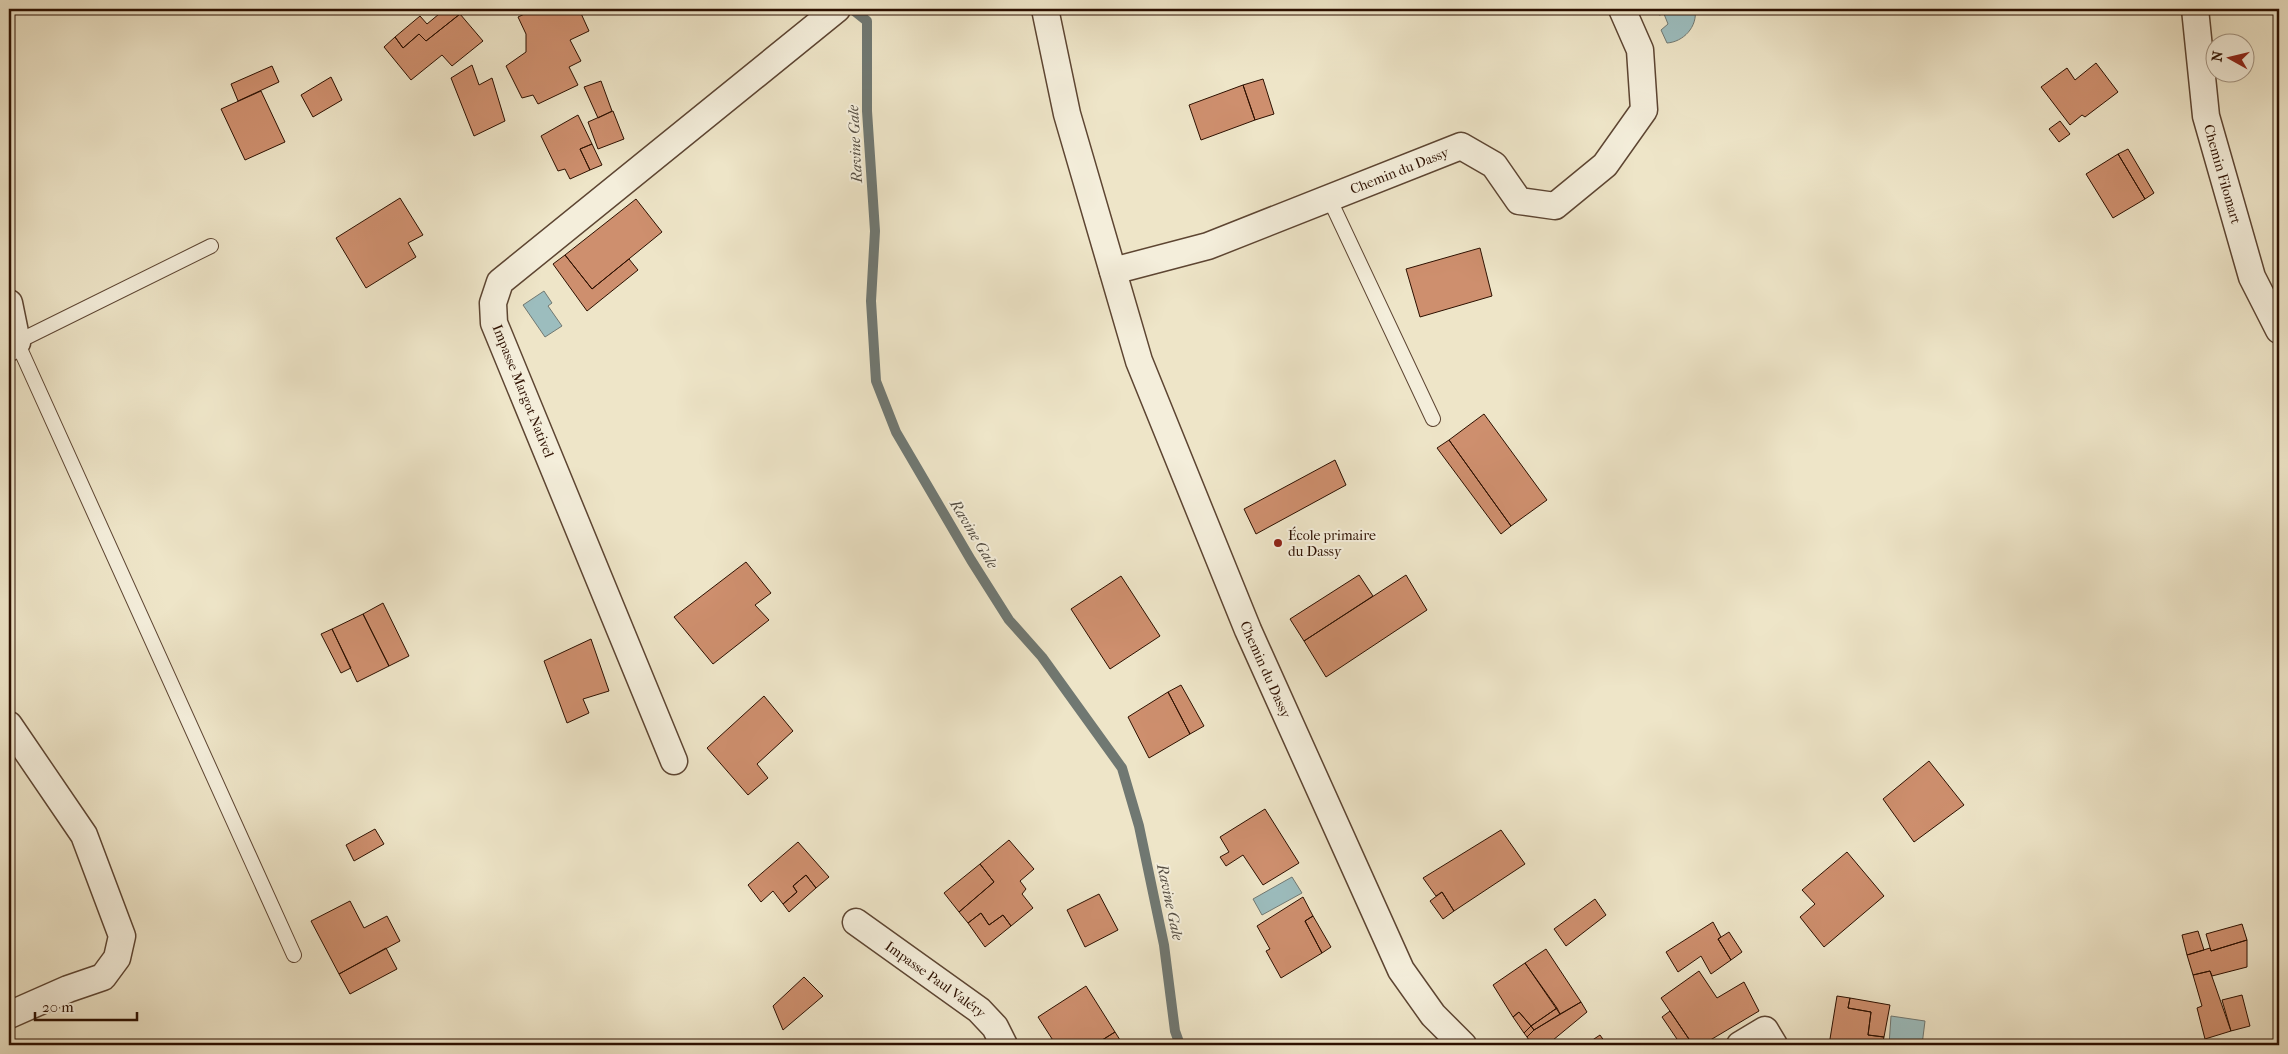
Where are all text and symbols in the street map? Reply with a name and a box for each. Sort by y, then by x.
north arrow [2206,32,2256,82]
text: N [2208,49,2227,63]
water label: Ravine Gale [844,104,866,184]
street label: Chemin Filomart [2200,122,2245,226]
street label: Chemin du Dassy [1348,143,1452,197]
street label: Impasse Margot Nativel [488,322,558,460]
water label: Ravine Gale [946,495,1002,573]
place label: École primaire du Dassy [1288,526,1376,560]
marker: École primaire du Dassy [1272,537,1284,549]
street label: Chemin du Dassy [1237,618,1295,721]
water label: Ravine Gale [1153,861,1187,943]
street label: Impasse Paul Valéry [882,937,990,1021]
scale bar [35,989,138,1021]
text: 20 m [42,998,74,1016]

